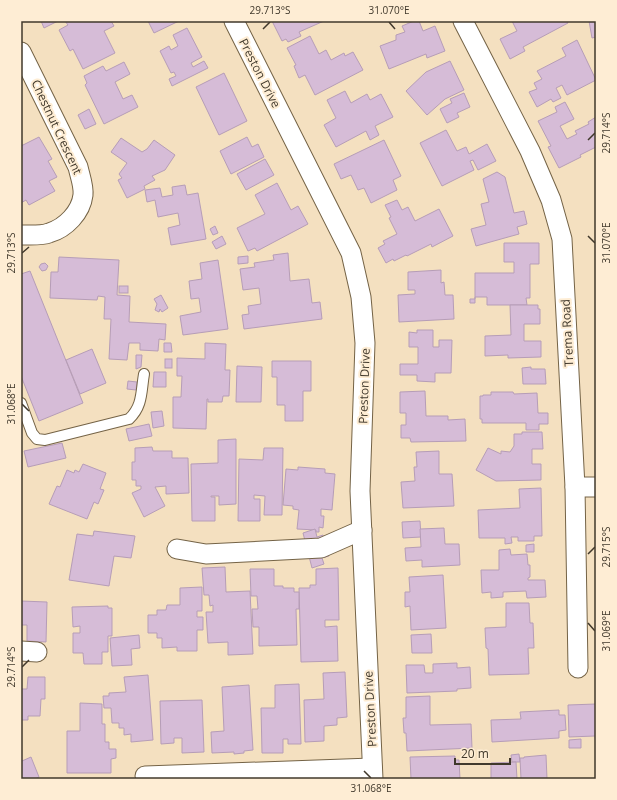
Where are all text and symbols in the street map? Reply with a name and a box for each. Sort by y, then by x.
text: 29.713°S [250,3,290,17]
text: 31.070°E [368,3,410,17]
street label: Preston Drive [235,35,285,111]
street label: Chestnut Crescent [28,77,86,177]
text: 29.714°S [599,113,613,153]
text: 31.070°E [599,222,613,264]
text: 29.713°S [4,233,18,273]
street label: Trema Road [557,299,577,367]
street label: Preston Drive [354,348,374,424]
text: 31.068°E [4,383,18,425]
text: 29.715°S [599,527,613,567]
text: 31.069°E [599,610,613,652]
text: 29.714°S [4,647,18,687]
street label: Preston Drive [360,670,380,747]
scale bar [455,740,510,766]
text: 20 m [461,745,489,762]
text: 31.068°E [350,781,392,795]

